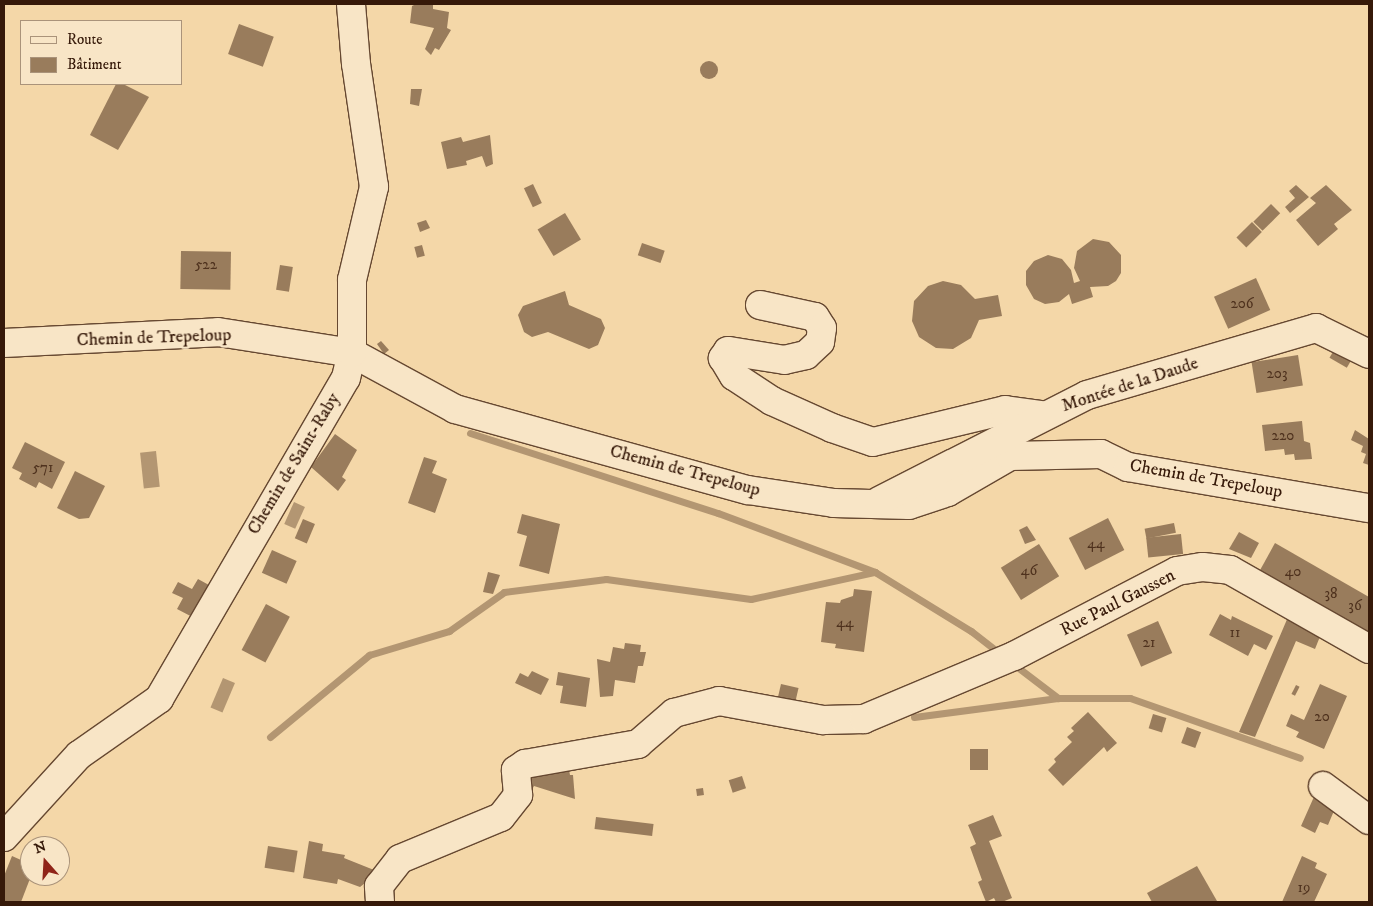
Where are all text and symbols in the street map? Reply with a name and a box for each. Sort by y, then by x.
legend [20,20,182,85]
text: Route [67,30,102,49]
text: Bâtiment [67,55,122,74]
house number: 522 [195,256,217,274]
house number: 206 [1230,295,1254,313]
street label: Chemin de Trepeloup [76,325,232,351]
street label: Montée de la Daude [1059,353,1201,417]
house number: 203 [1266,365,1288,383]
street label: Chemin de Saint-Raby [243,389,345,539]
house number: 220 [1272,427,1294,445]
street label: Chemin de Trepeloup [607,441,763,501]
street label: Chemin de Trepeloup [1128,455,1284,503]
house number: 571 [33,459,53,477]
house number: 44 [1087,535,1105,553]
house number: 46 [1021,562,1037,580]
house number: 40 [1285,563,1301,581]
street label: Rue Paul Gaussen [1057,565,1179,641]
house number: 38 [1324,585,1338,603]
house number: 36 [1348,597,1362,615]
house number: 44 [836,614,854,632]
house number: 11 [1229,624,1241,642]
house number: 21 [1143,634,1155,652]
house number: 20 [1314,708,1330,726]
north arrow [20,836,70,886]
text: N [32,837,49,858]
house number: 19 [1298,879,1310,897]

